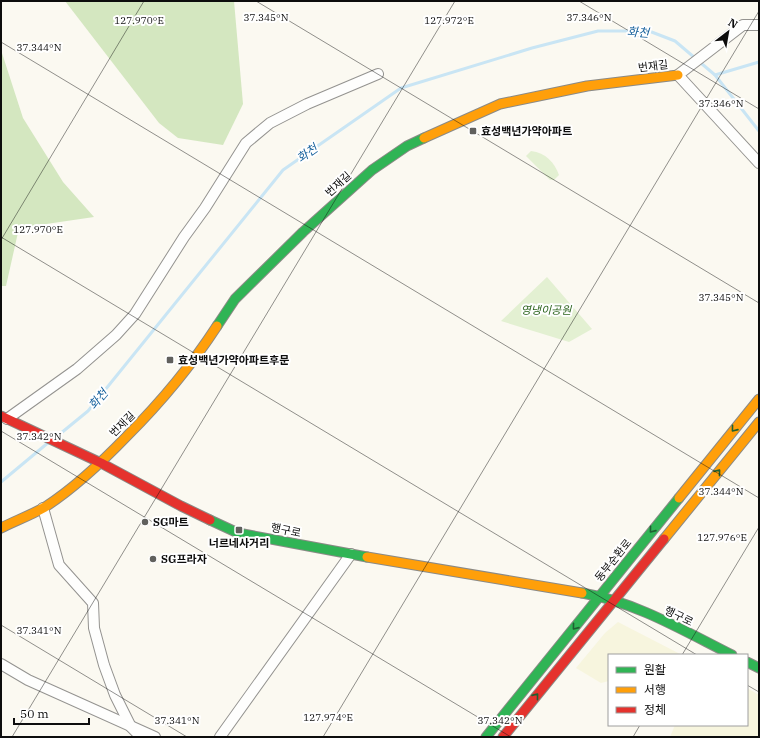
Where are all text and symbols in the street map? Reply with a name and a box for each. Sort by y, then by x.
text: 37.345°N [243,11,289,24]
text: 37.346°N [566,11,612,24]
north arrow [708,12,748,52]
text: 127.970°E [114,14,164,27]
text: 127.972°E [424,14,474,27]
text: N [726,15,741,32]
water label: 화천 [626,24,651,40]
text: 37.344°N [16,41,62,54]
street label: 번재길 [637,57,669,75]
text: 37.346°N [698,97,744,110]
place label: 효성백년가약아파트 [481,124,572,138]
marker: 효성백년가약아파트 [468,126,478,136]
water label: 화천 [294,139,322,165]
street label: 번재길 [322,169,354,199]
text: 127.970°E [13,223,63,236]
text: 37.345°N [698,291,744,304]
park label: 영냉이공원 [521,303,572,317]
place label: 효성백년가약아파트후문 [178,353,289,367]
marker: 효성백년가약아파트후문 [165,355,175,365]
water label: 화천 [85,384,112,412]
street label: 번재길 [106,408,138,440]
one-way arrow [732,425,739,432]
text: 37.342°N [16,430,62,443]
one-way arrow [714,470,721,477]
text: 37.344°N [698,485,744,498]
place label: SG마트 [153,515,189,529]
marker: SG마트 [140,517,150,527]
street label: 행구로 [270,520,302,540]
marker: 너르네사거리 [234,525,244,535]
one-way arrow [650,526,657,533]
text: 127.976°E [697,531,747,544]
place label: 너르네사거리 [209,536,269,550]
street label: 동부순환로 [592,536,634,584]
place label: SG프라자 [161,552,207,566]
marker: SG프라자 [148,554,158,564]
street label: 행구로 [662,603,696,629]
one-way arrow [572,622,579,629]
text: 37.341°N [16,624,62,637]
legend [608,654,748,726]
text: 원활 [644,662,666,677]
text: 서행 [644,682,666,697]
one-way arrow [532,693,539,700]
scale bar [14,700,89,726]
text: 정체 [644,702,666,717]
text: 50 m [20,706,49,721]
text: 127.974°E [303,711,353,724]
text: 37.341°N [154,714,200,727]
text: 37.342°N [477,714,523,727]

